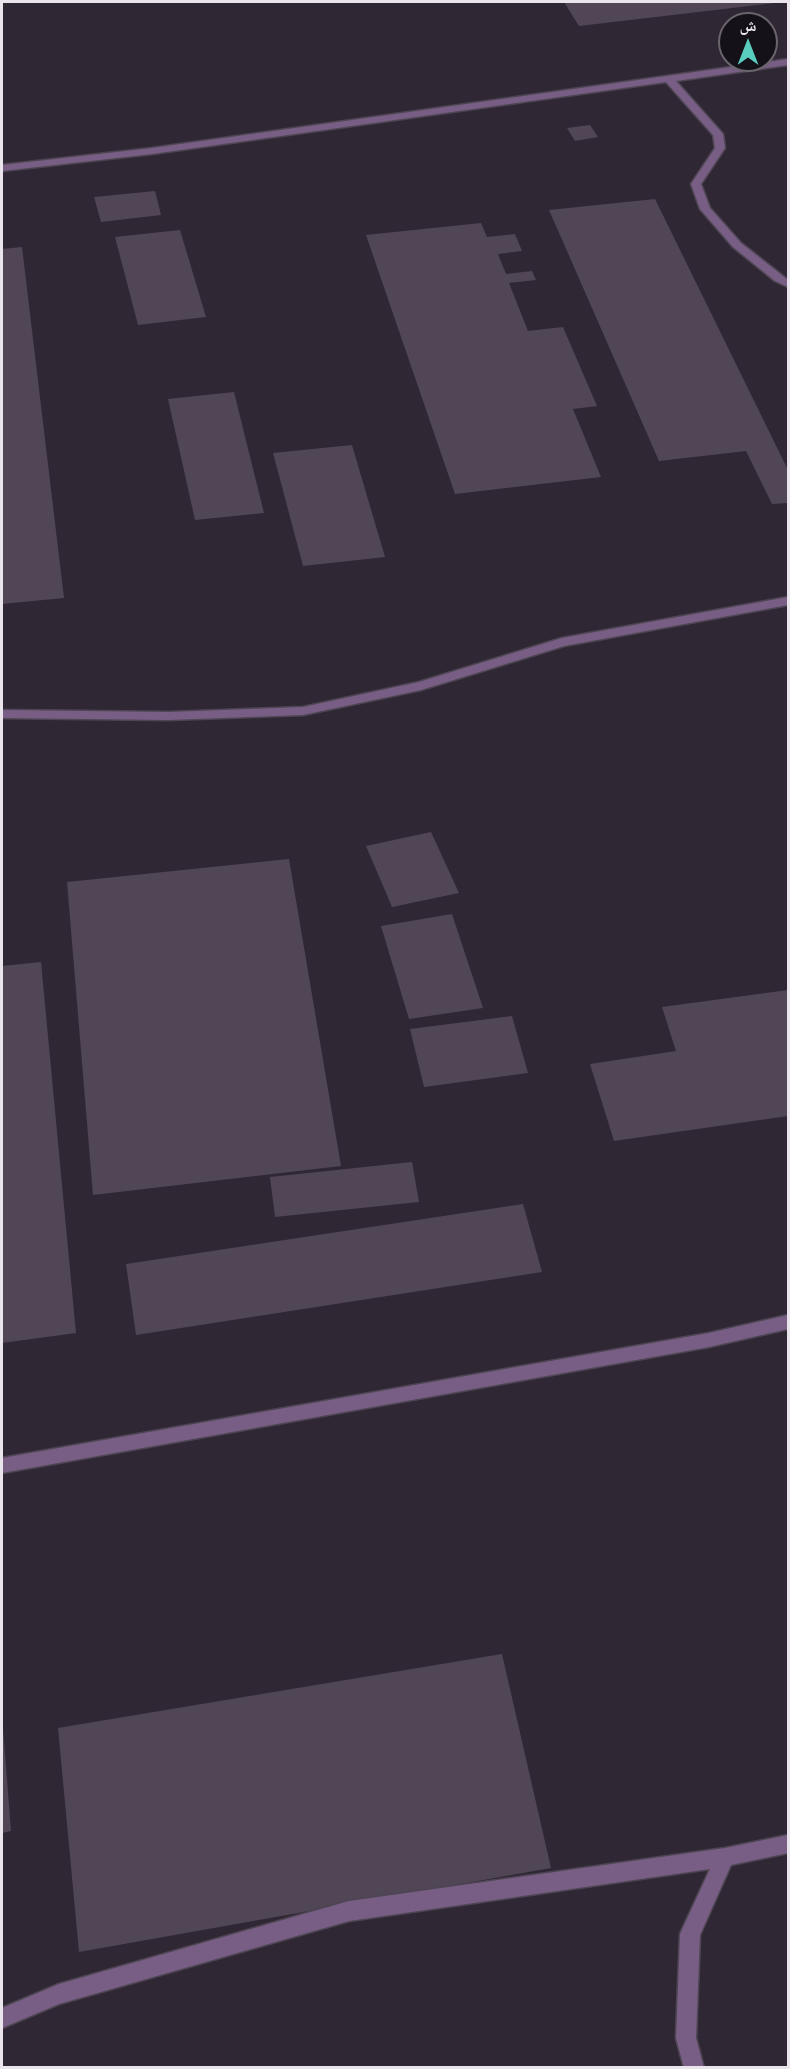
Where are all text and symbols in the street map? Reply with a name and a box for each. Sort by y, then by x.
north arrow [718,12,778,72]
text: ش [740,16,756,35]

